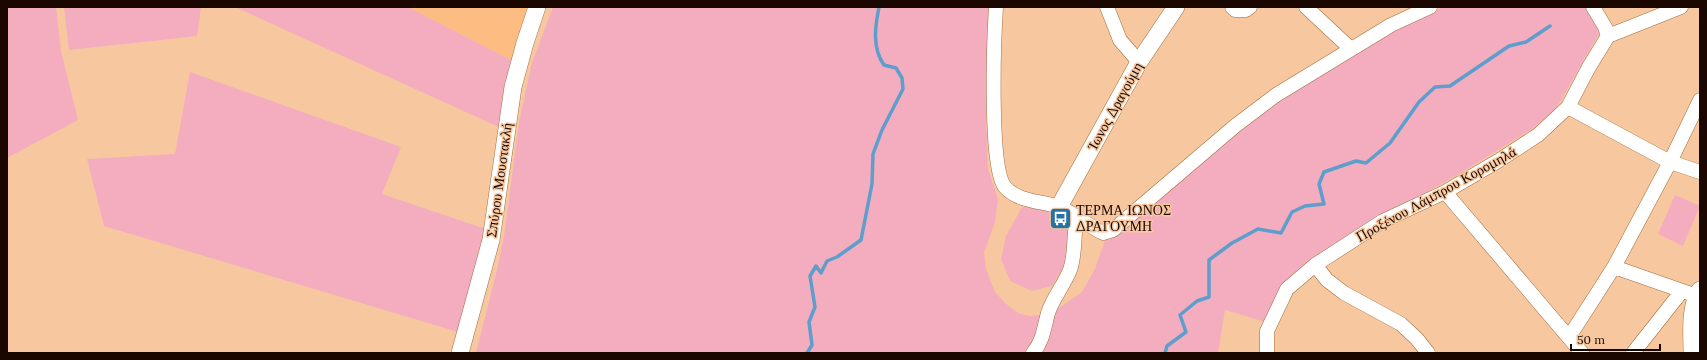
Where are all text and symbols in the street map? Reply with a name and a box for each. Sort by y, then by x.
street label: Ίωνος Δραγούμη [1083,59,1147,154]
street label: Σπύρου Μουστακλή [482,121,516,239]
street label: Προξένου Λάμπρου Κορομηλά [1353,142,1520,246]
place label: ΤΕΡΜΑ ΙΩΝΟΣ ΔΡΑΓΟΥΜΗ [1076,201,1171,235]
bus stop icon: ΤΕΡΜΑ ΙΩΝΟΣ ΔΡΑΓΟΥΜΗ [1048,205,1074,231]
scale bar [1571,326,1660,352]
text: 50 m [1577,332,1605,347]

